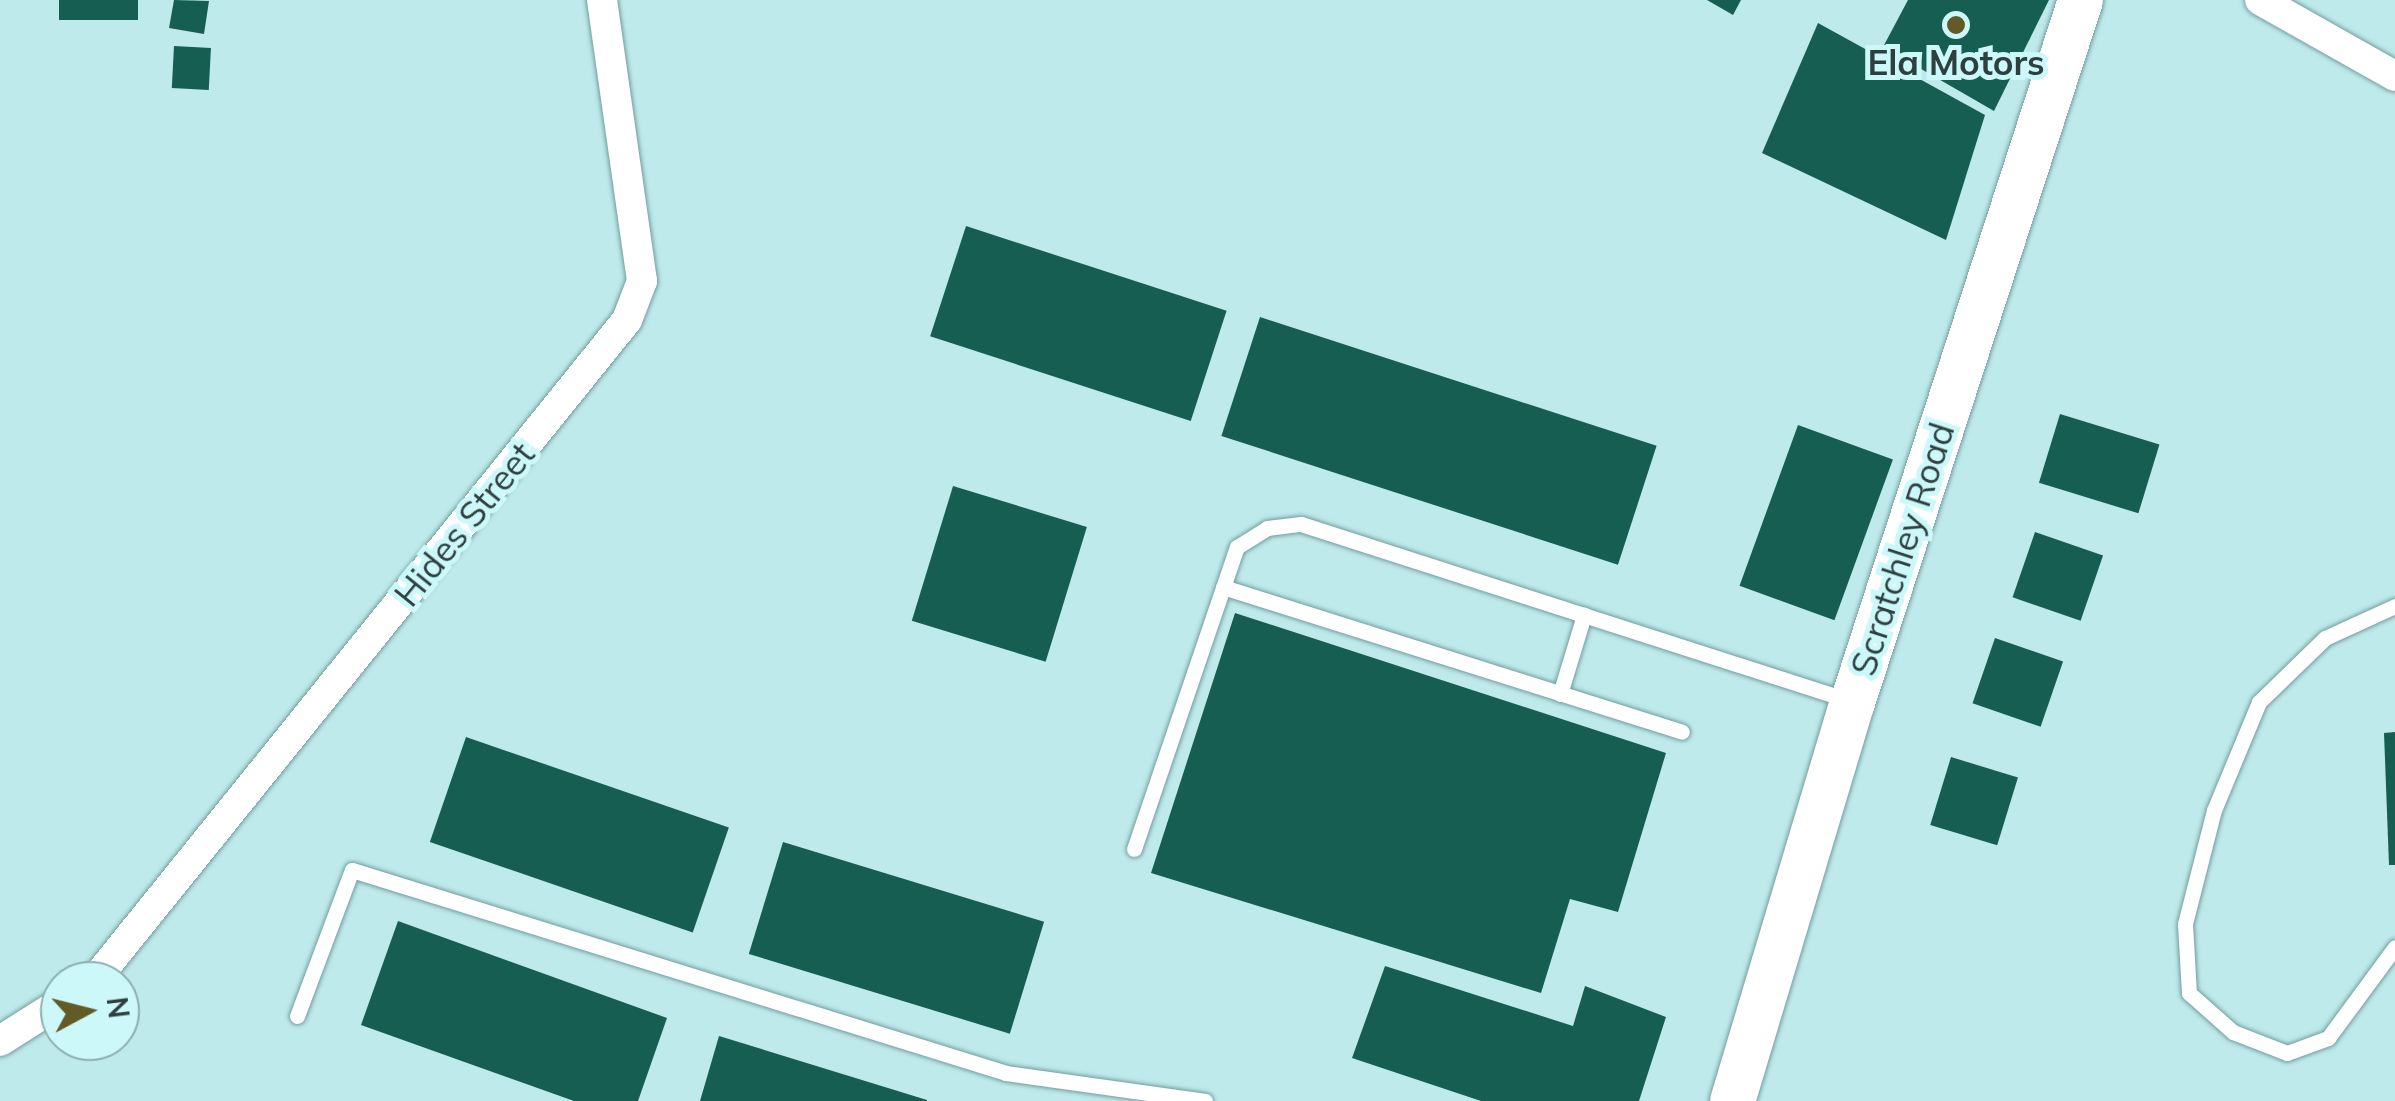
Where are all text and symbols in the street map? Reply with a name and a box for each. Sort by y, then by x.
marker: Ela Motors [1945,14,1967,36]
place label: Ela Motors [1867,41,2045,83]
street label: Scratchley Road [1841,417,1963,681]
street label: Hides Street [385,434,543,614]
north arrow [40,961,140,1061]
text: N [100,995,137,1020]

